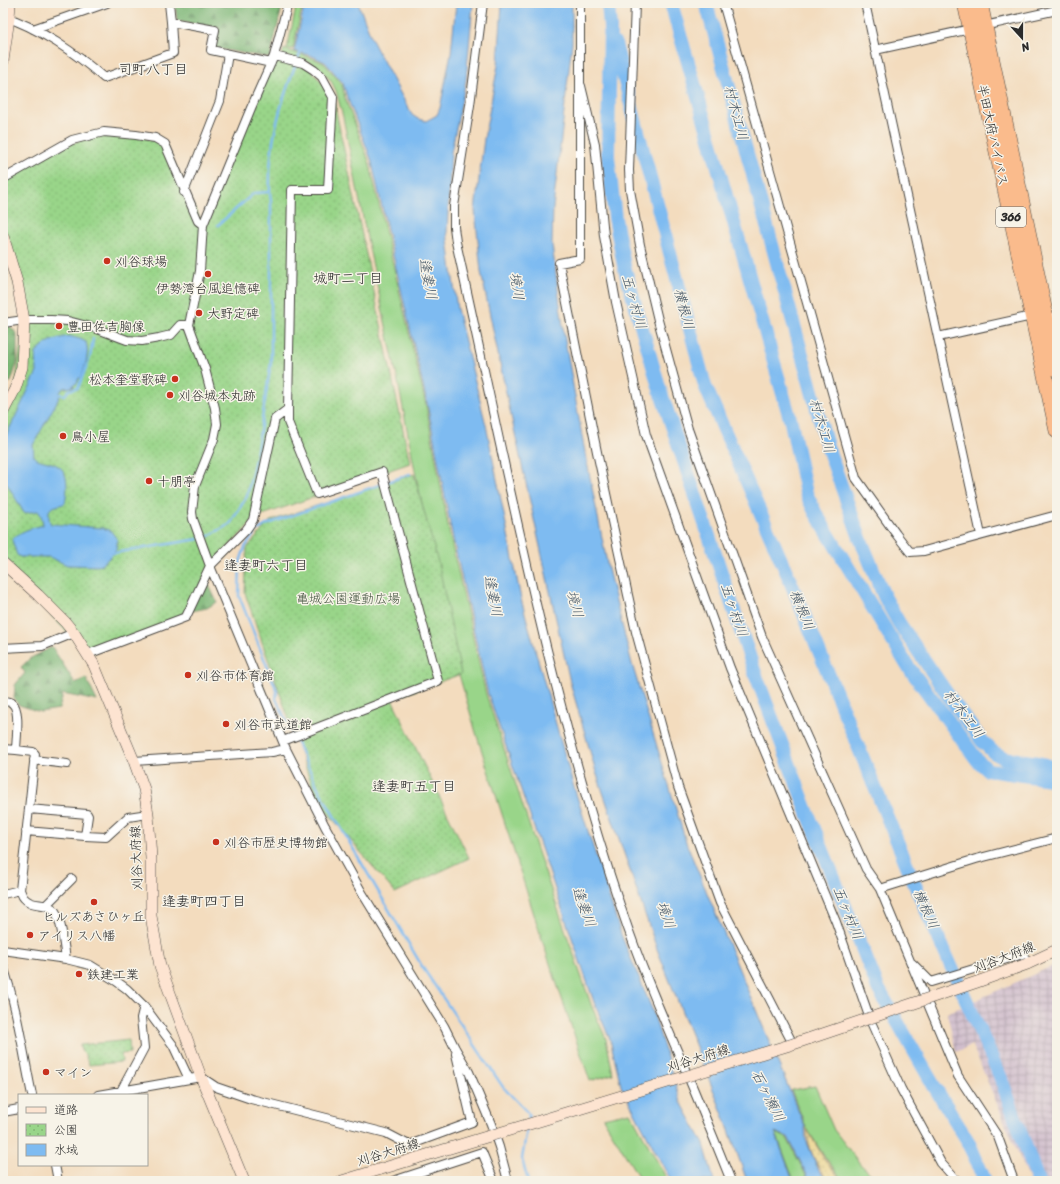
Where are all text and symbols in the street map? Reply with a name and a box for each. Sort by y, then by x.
north arrow [1002,18,1042,58]
text: N [1018,36,1033,57]
district label: 司町八丁目 [118,57,188,82]
street label: 半田大府パイパス [971,82,1015,188]
water label: 村木江川 [717,83,755,143]
road number: 366 [996,207,1026,227]
place label: 刈谷球場 [115,250,167,273]
marker: 刈谷球場 [102,256,112,266]
water label: 逢妻川 [412,256,444,302]
district label: 城町二丁目 [313,266,383,291]
marker: 伊勢湾台風追憶碑 [203,269,213,279]
water label: 境川 [503,270,531,302]
water label: 五ヶ村川 [614,272,654,332]
place label: 伊勢湾台風追憶碑 [156,277,260,300]
water label: 横根川 [666,285,702,333]
place label: 大野定碑 [207,302,259,325]
marker: 大野定碑 [194,308,204,318]
place label: 豊田佐吉胸像 [67,315,145,338]
marker: 豊田佐吉胸像 [54,321,64,331]
place label: 松本奎堂歌碑 [89,368,167,391]
marker: 松本奎堂歌碑 [170,374,180,384]
place label: 刈谷城本丸跡 [178,384,256,407]
marker: 刈谷城本丸跡 [165,390,175,400]
water label: 村木江川 [802,396,842,456]
place label: 鳥小屋 [71,425,110,448]
marker: 鳥小屋 [58,431,68,441]
place label: 十朋亭 [157,470,196,493]
marker: 十朋亭 [144,476,154,486]
district label: 逢妻町六丁目 [224,553,308,578]
water label: 逢妻川 [477,573,509,619]
water label: 五ヶ村川 [713,579,755,641]
water label: 横根川 [783,586,821,634]
park label: 亀城公園運動広場 [296,587,400,610]
water label: 境川 [559,587,591,621]
place label: 刈谷市体育館 [196,664,274,687]
marker: 刈谷市体育館 [183,670,193,680]
water label: 村木江川 [937,684,991,744]
place label: 刈谷市武道館 [234,713,312,736]
marker: 刈谷市武道館 [221,719,231,729]
district label: 逢妻町五丁目 [372,774,456,799]
street label: 刈谷大府線 [123,824,149,891]
place label: 刈谷市歴史博物館 [224,831,328,854]
marker: 刈谷市歴史博物館 [211,837,221,847]
water label: 五ヶ村川 [826,882,870,944]
water label: 逢妻川 [565,883,603,931]
water label: 横根川 [906,885,946,933]
district label: 逢妻町四丁目 [162,889,246,914]
marker: ヒルズあさひヶ丘 [89,897,99,907]
water label: 境川 [650,898,682,932]
place label: ヒルズあさひヶ丘 [43,905,145,928]
place label: アイリス八幡 [38,924,115,947]
marker: アイリス八幡 [25,930,35,940]
street label: 刈谷大府線 [970,934,1039,979]
place label: 鉄建工業 [87,963,139,986]
marker: 鉄建工業 [74,969,84,979]
street label: 刈谷大府線 [664,1037,733,1079]
place label: マイン [54,1061,92,1084]
water label: 石ヶ瀬川 [744,1065,792,1127]
marker: マイン [41,1067,51,1077]
legend [18,1094,148,1166]
text: 道路 [54,1099,78,1121]
text: 公園 [54,1119,78,1141]
street label: 刈谷大府線 [354,1131,423,1173]
text: 水域 [54,1139,78,1161]

